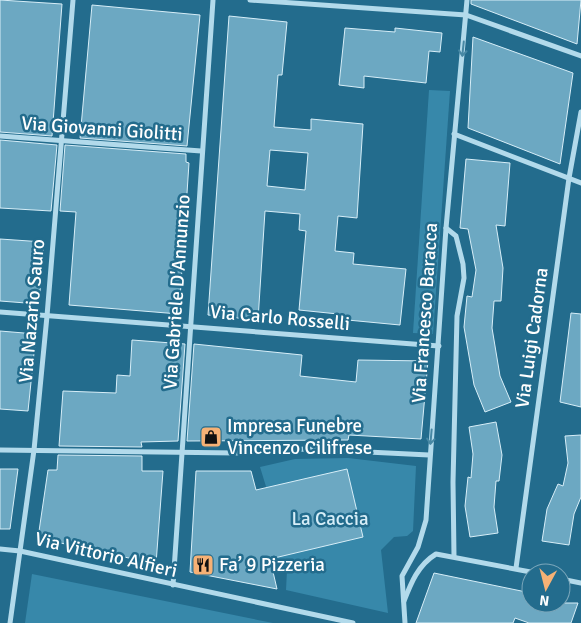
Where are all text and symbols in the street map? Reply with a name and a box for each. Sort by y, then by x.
one-way arrow [458,40,468,56]
street label: Via Giovanni Giolitti [21,111,183,147]
street label: Via Gabriele D'Annunzio [158,193,196,390]
street label: Via Francesco Baracca [407,222,443,404]
street label: Via Nazario Sauro [14,238,50,384]
street label: Via Luigi Cadorna [510,266,554,410]
street label: Via Carlo Rosselli [209,300,351,336]
place label: Impresa Funebre Vincenzo Cilifrese [227,414,372,460]
shop icon: Impresa Funebre Vincenzo Cilifrese [199,425,223,449]
one-way arrow [426,429,435,445]
park label: La Caccia [291,507,369,531]
street label: Via Vittorio Alfieri [33,527,179,583]
restaurant icon: Fa’ 9 Pizzeria [191,553,215,577]
place label: Fa’ 9 Pizzeria [219,553,325,577]
north arrow [521,563,571,613]
text: N [539,591,550,609]

